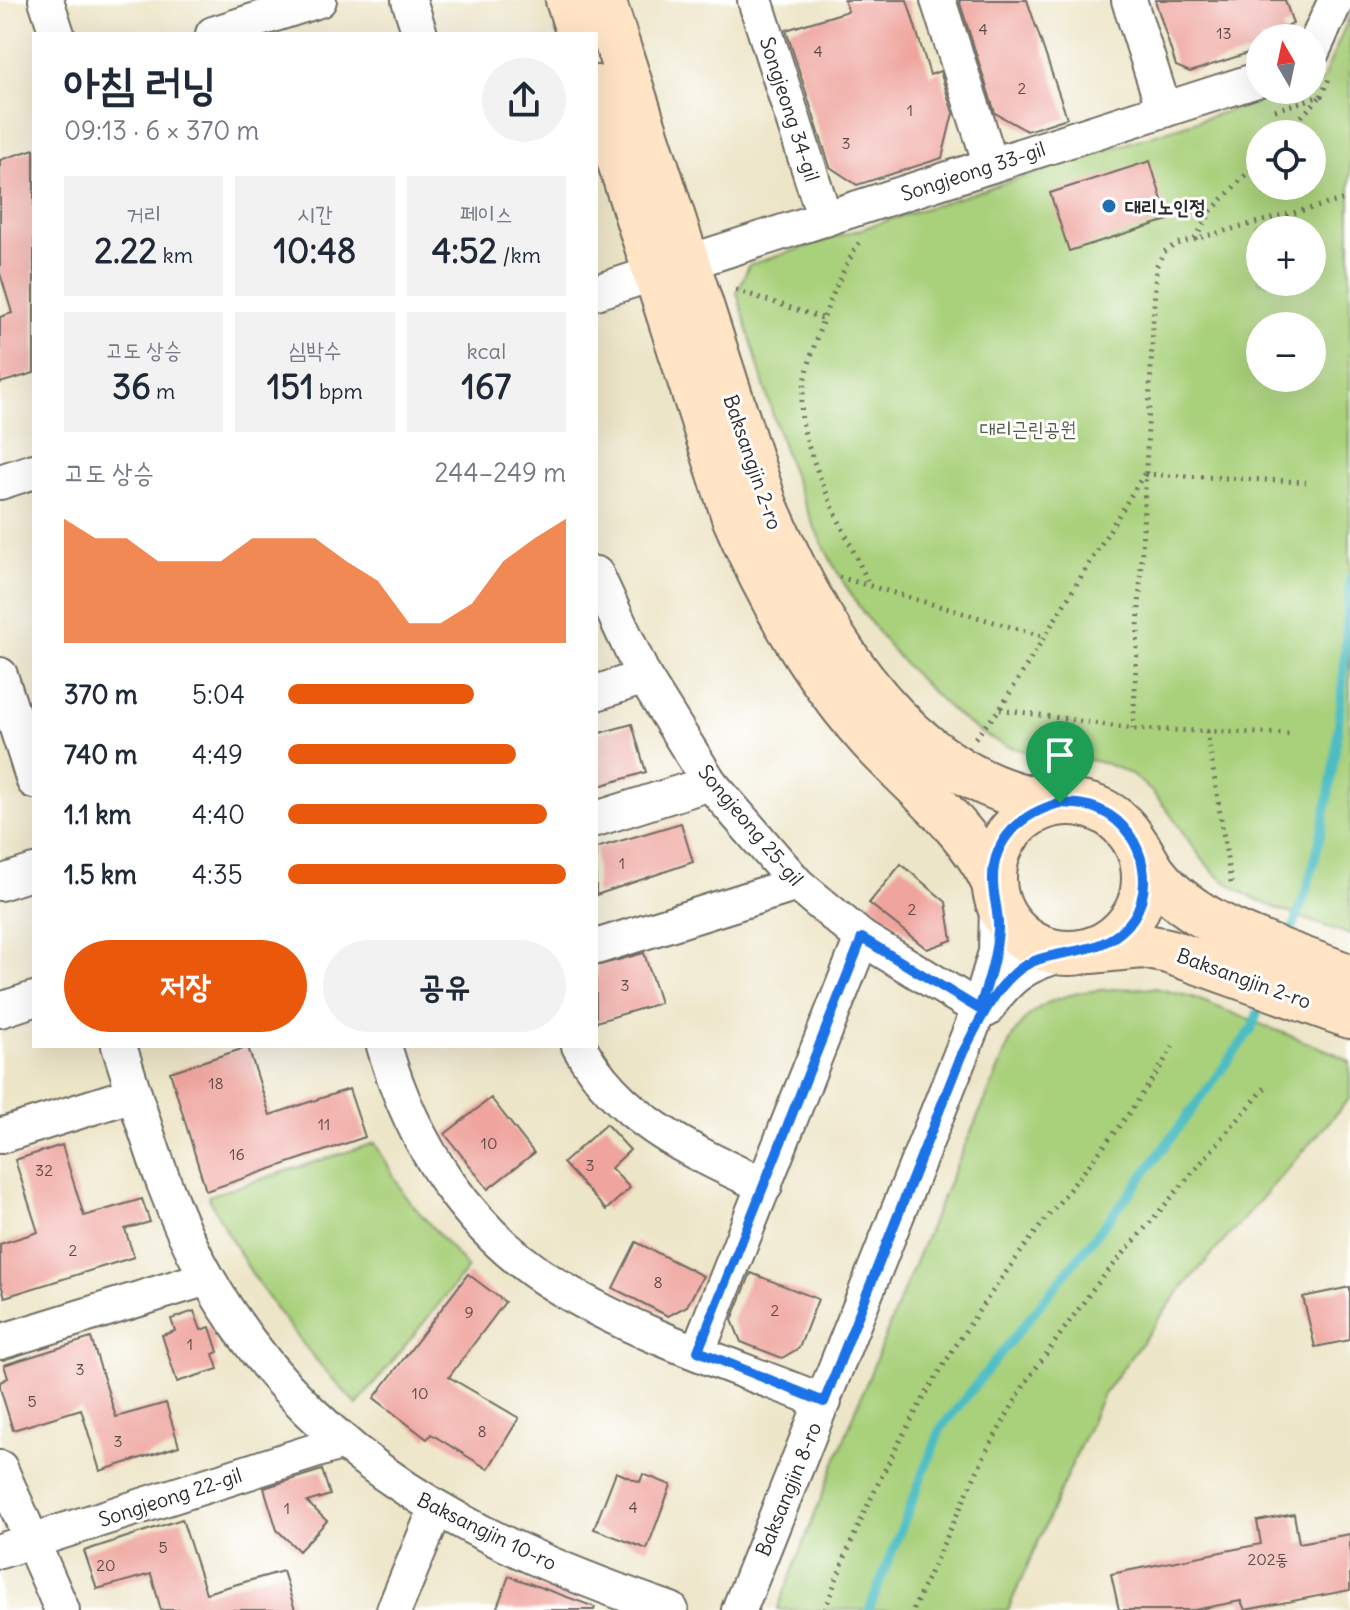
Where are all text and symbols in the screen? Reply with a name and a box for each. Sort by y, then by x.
house number: 4 [978,19,988,39]
house number: 13 [1216,23,1232,43]
north arrow [1246,24,1326,104]
map controls [1246,24,1326,392]
street label: Songjeong 34-gil [755,33,825,185]
house number: 4 [813,41,823,61]
text: 아침 러닝 [64,56,216,111]
button: share [482,58,566,142]
house number: 2 [1018,78,1027,98]
house number: 1 [907,100,913,120]
text: 09:13 · 6 × 370 m [64,114,259,147]
button: locate [1246,120,1326,200]
house number: 3 [841,133,851,153]
street label: Songjeong 33-gil [898,136,1048,206]
place label: 대리노인정 [1125,194,1205,219]
marker: 대리노인정 [1100,197,1118,215]
text: 거리 [126,200,161,228]
text: 시간 [297,200,333,228]
text: 페이스 [460,200,513,228]
button: + [1246,216,1326,296]
text: 2.22 [94,229,157,272]
text: 10:48 [274,229,356,272]
text: 4:52 [432,229,497,272]
text: km [157,241,193,269]
text: /km [497,241,541,269]
button: − [1246,312,1326,392]
text: 고도 상승 [106,336,182,364]
text: 심박수 [288,336,342,364]
text: kcal [467,337,506,365]
text: 36 [112,365,151,408]
text: 151 [267,365,314,408]
text: 167 [461,365,511,408]
text: m [151,377,175,405]
text: bpm [314,377,363,405]
street label: Baksangjin 2-ro [718,391,788,533]
park label: 대리근린공원 [980,416,1076,441]
text: 고도 상승 [64,456,154,489]
text: 244–249 m [435,456,566,489]
text: 370 m [64,678,138,711]
text: 5:04 [192,678,245,711]
pin [1026,721,1094,803]
icon: arrive [1038,733,1082,777]
text: 740 m [64,738,137,771]
text: 4:49 [192,738,243,771]
street label: Songjeong 25-gil [693,759,809,891]
text: 1.1 km [64,798,131,831]
text: 4:40 [192,798,245,831]
house number: 1 [619,853,625,873]
text: 1.5 km [64,858,137,891]
text: 4:35 [192,858,243,891]
house number: 2 [908,899,917,919]
button: 저장 [64,940,307,1032]
button: 공유 [323,940,566,1032]
street label: Baksangjin 2-ro [1173,942,1315,1014]
house number: 3 [620,975,630,995]
house number: 18 [208,1073,224,1093]
house number: 11 [318,1114,330,1134]
house number: 10 [481,1133,497,1153]
house number: 16 [229,1144,245,1164]
house number: 3 [585,1155,595,1175]
house number: 32 [35,1160,53,1180]
house number: 2 [69,1240,78,1260]
house number: 8 [653,1272,663,1292]
house number: 2 [771,1300,780,1320]
house number: 9 [464,1302,474,1322]
house number: 1 [187,1334,193,1354]
house number: 3 [75,1359,85,1379]
house number: 10 [412,1383,428,1403]
house number: 5 [27,1391,37,1411]
street label: Baksangjin 8-ro [750,1418,826,1560]
house number: 8 [477,1421,487,1441]
house number: 3 [113,1431,123,1451]
street label: Songjeong 22-gil [95,1462,245,1532]
street label: Baksangjin 10-ro [413,1486,561,1576]
house number: 4 [628,1497,638,1517]
house number: 1 [284,1498,290,1518]
house number: 5 [158,1537,168,1557]
house number: 202동 [1248,1549,1288,1569]
house number: 20 [96,1555,116,1575]

